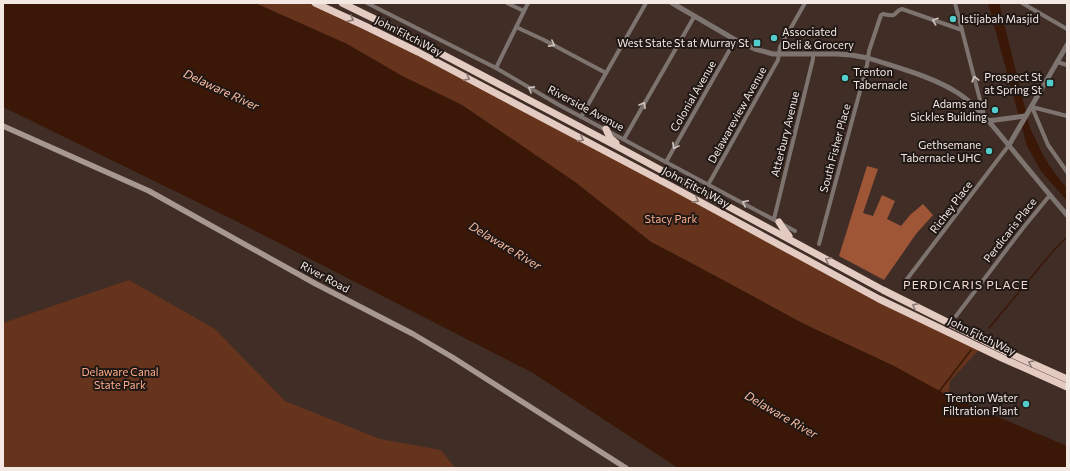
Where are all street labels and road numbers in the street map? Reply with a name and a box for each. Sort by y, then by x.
street label: John Fitch Way [373,13,445,59]
street label: Colonial Avenue [667,58,718,134]
street label: Delawareview Avenue [705,64,769,165]
street label: Riverside Avenue [546,82,627,133]
street label: Atterbury Avenue [768,90,801,178]
street label: South Fisher Place [816,102,853,194]
street label: John Fitch Way [660,163,732,211]
street label: Richey Place [927,178,975,235]
street label: Perdicaris Place [980,195,1039,264]
street label: River Road [299,258,352,295]
street label: John Fitch Way [946,314,1019,359]

